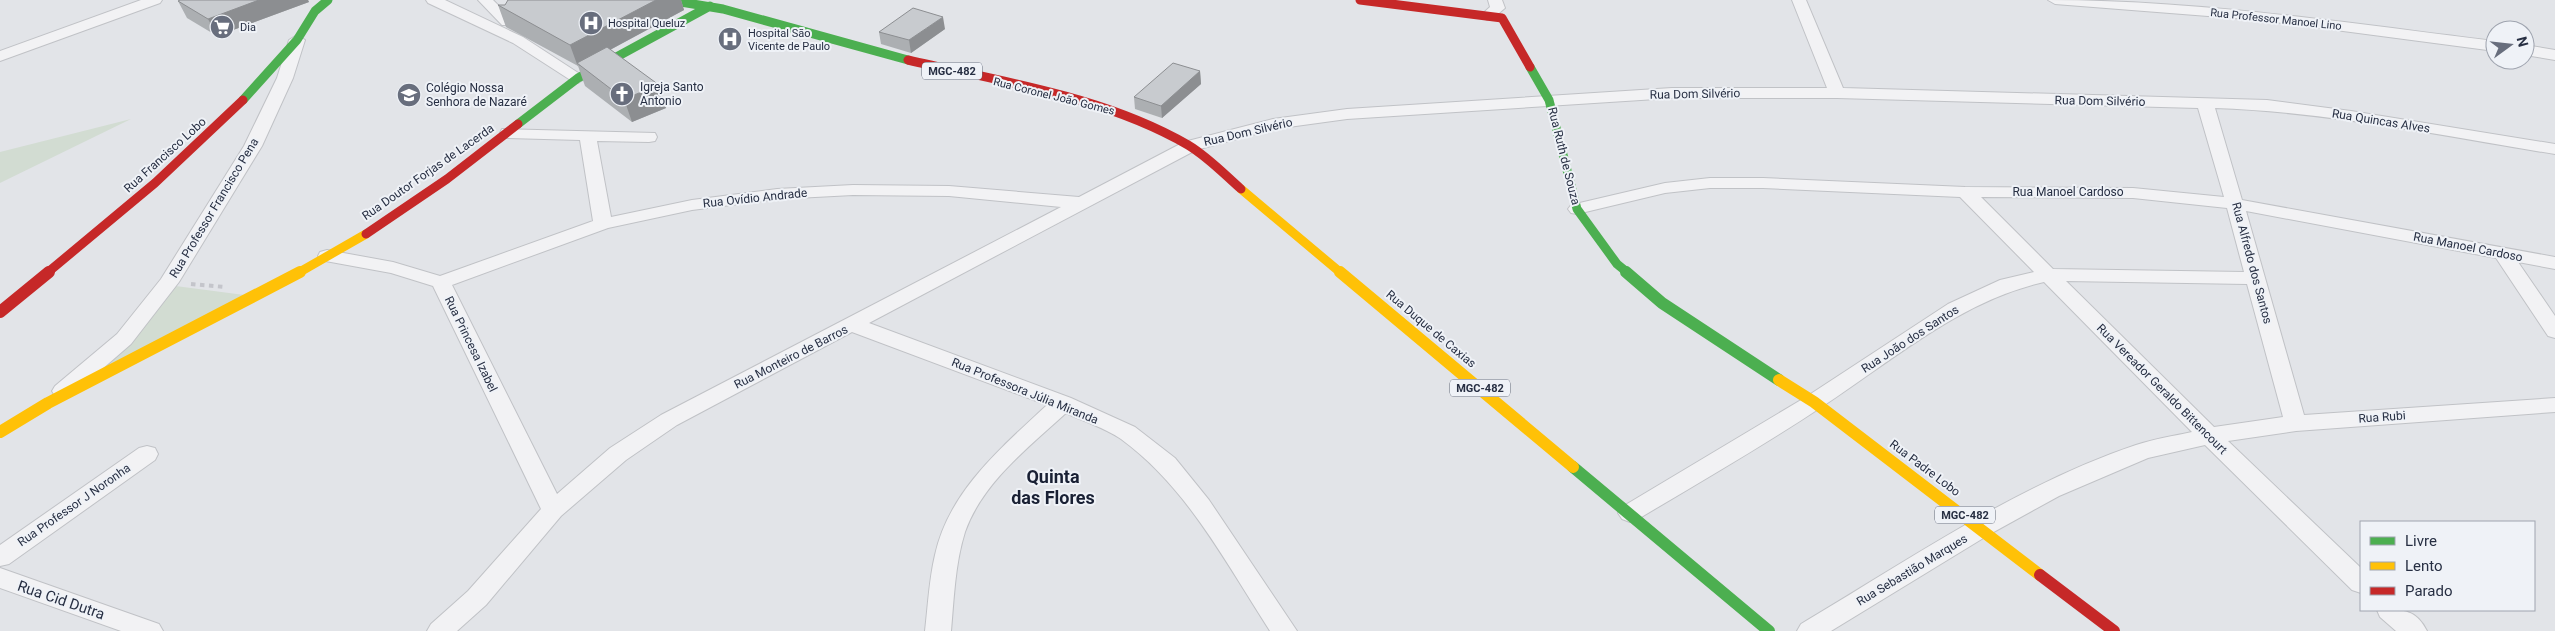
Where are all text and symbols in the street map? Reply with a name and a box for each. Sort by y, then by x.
street label: Rua Professor Manoel Lino [2210,6,2342,33]
hospital icon: Hospital Queluz [578,10,604,36]
supermarket icon: Dia [209,14,235,40]
place label: Hospital Queluz [608,17,686,30]
north arrow [2485,20,2535,70]
place label: Dia [240,21,256,34]
hospital icon: Hospital São Vicente de Paulo [717,26,743,52]
place label: Hospital São Vicente de Paulo [748,27,830,53]
text: N [2514,35,2532,48]
road number: MGC-482 [922,62,982,80]
street label: Rua Coronel João Gomes [992,75,1116,118]
place label: Igreja Santo Antonio [640,80,704,108]
place label: Colégio Nossa Senhora de Nazaré [426,81,527,109]
church icon: Igreja Santo Antonio [609,81,635,107]
school or university icon: Colégio Nossa Senhora de Nazaré [396,82,422,108]
street label: Rua Dom Silvério [1650,86,1741,102]
street label: Rua Dom Silvério [2055,93,2146,109]
street label: Rua Ruth de Souza [1545,106,1583,206]
street label: Rua Quincas Alves [2331,106,2431,136]
street label: Rua Francisco Lobo [121,114,209,195]
street label: Rua Dom Silvério [1202,115,1294,149]
street label: Rua Doutor Forjas de Lacerda [359,121,497,223]
street label: Rua Professor Francisco Pena [167,136,261,280]
street label: Rua Manoel Cardoso [2012,185,2124,199]
street label: Rua Ovídio Andrade [702,186,808,210]
street label: Rua Alfredo dos Santos [2229,201,2275,325]
street label: Rua Manoel Cardoso [2412,230,2524,265]
street label: Rua Duque de Caxias [1383,287,1479,371]
street label: Rua Princesa Izabel [442,294,500,394]
street label: Rua João dos Santos [1859,302,1961,376]
street label: Rua Vereador Geraldo Bittencourt [2094,321,2230,457]
street label: Rua Monteiro de Barros [732,322,850,392]
street label: Rua Professora Júlia Miranda [950,355,1100,427]
road number: MGC-482 [1450,379,1510,396]
street label: Rua Rubi [2358,408,2406,426]
street label: Rua Padre Lobo [1887,437,1963,499]
street label: Rua Professor J Noronha [15,461,133,549]
district label: Quinta das Flores [1011,466,1095,508]
road number: MGC-482 [1935,506,1995,524]
legend [2360,521,2535,611]
street label: Rua Sebastião Marques [1854,531,1970,609]
text: Livre [2405,532,2437,550]
text: Lento [2405,557,2443,575]
street label: Rua Cid Dutra [15,577,107,623]
text: Parado [2405,582,2453,600]

